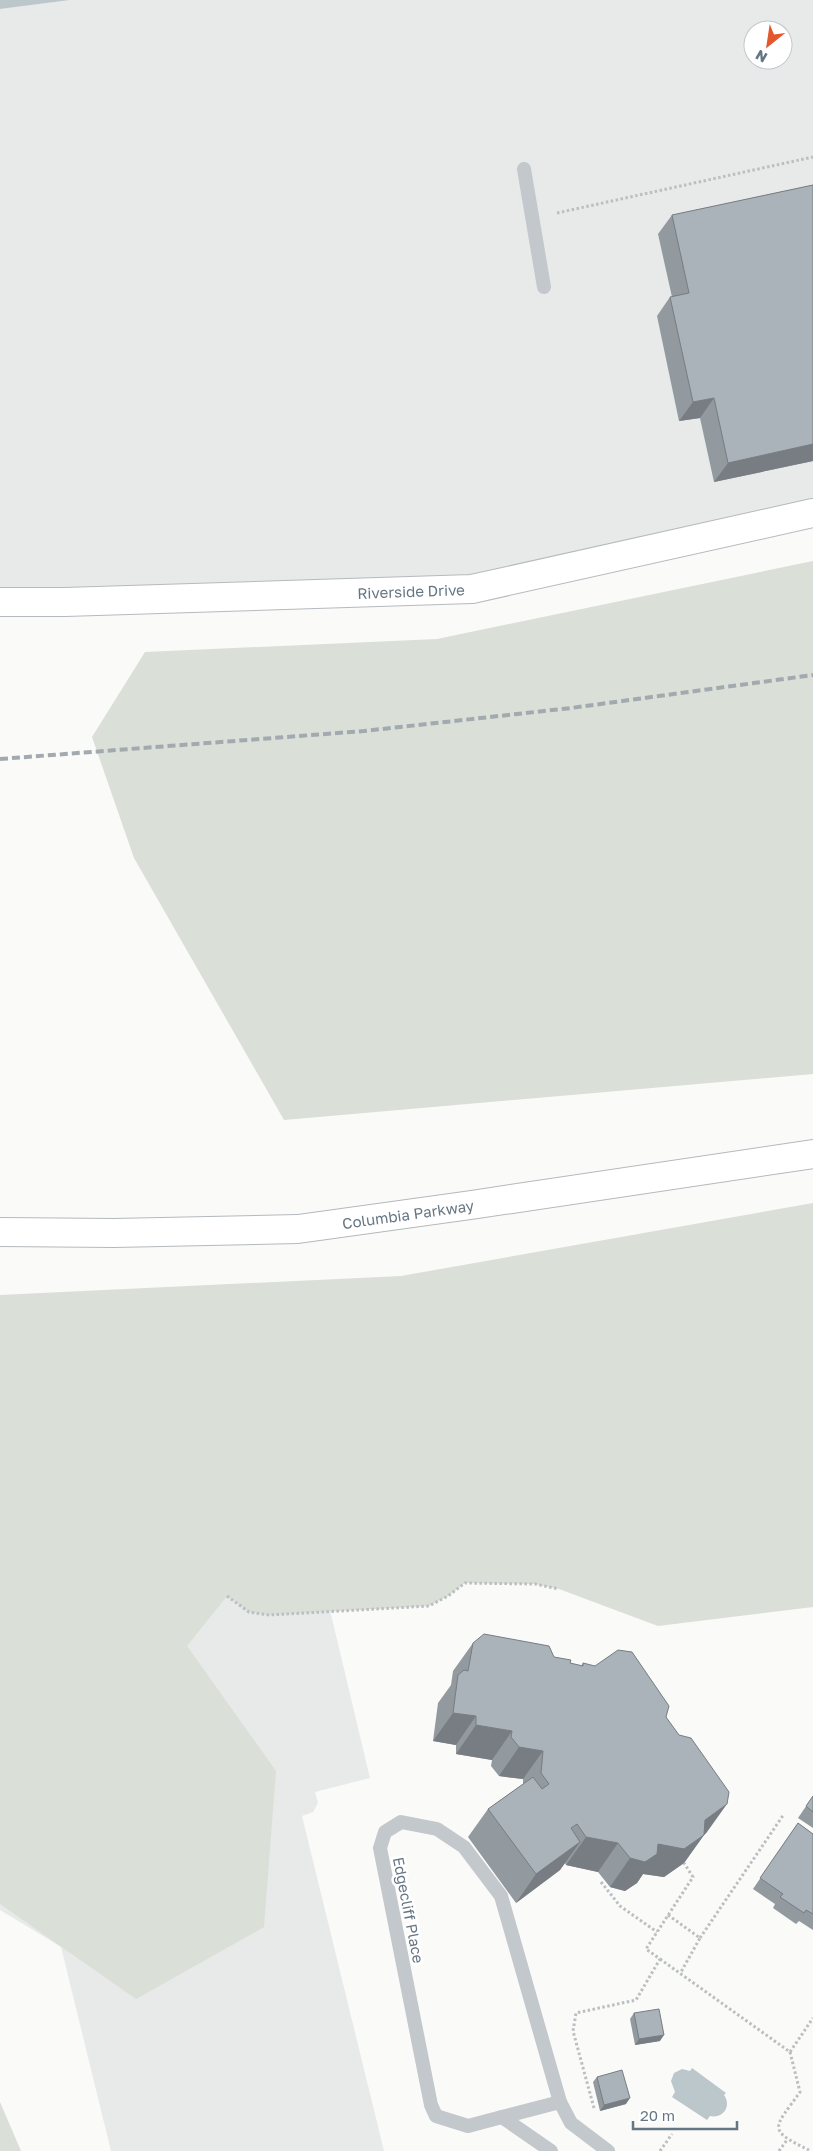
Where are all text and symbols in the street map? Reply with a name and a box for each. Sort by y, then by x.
north arrow [743,20,793,70]
text: N [752,47,770,67]
street label: Riverside Drive [357,580,465,602]
street label: Columbia Parkway [341,1196,476,1232]
street label: Edgecliff Place [390,1855,428,1965]
scale bar [633,2098,737,2130]
text: 20 m [640,2106,675,2124]

